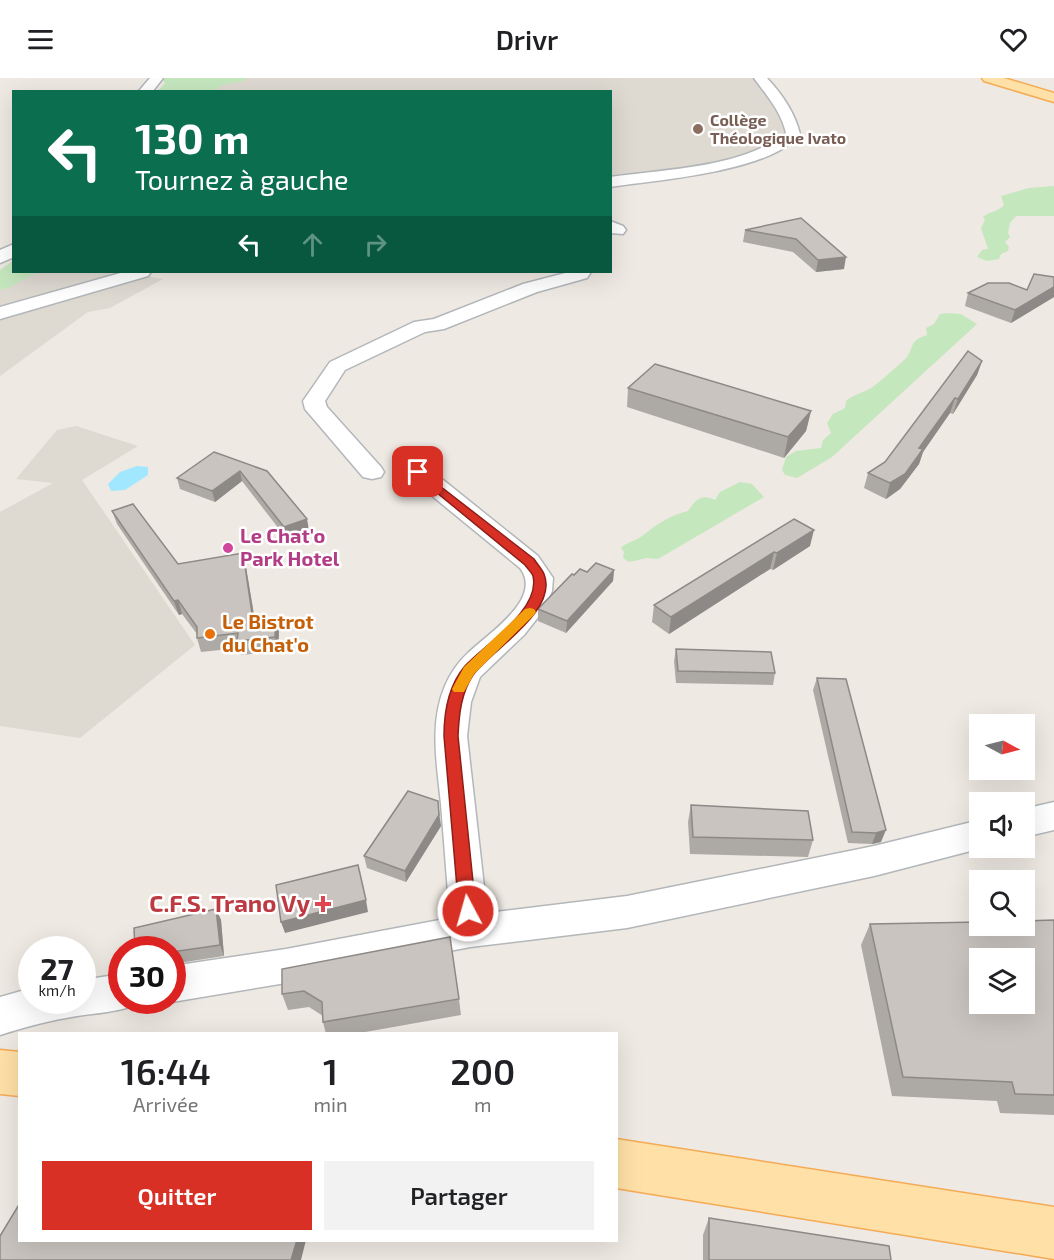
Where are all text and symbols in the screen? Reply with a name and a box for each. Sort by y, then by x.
icon: menu [24,23,57,56]
text: Drivr [496,23,558,55]
icon: heart [997,23,1030,56]
place label: Collège Théologique Ivato [710,110,846,147]
text: 130 m [135,112,250,162]
icon: left [36,114,114,192]
marker: Collège Théologique Ivato [691,122,705,136]
text: Tournez à gauche [135,163,349,195]
icon: left [233,228,266,261]
icon: ahead [296,228,329,261]
icon: right [359,228,392,261]
pin [392,446,443,497]
icon: arrive [401,455,434,488]
place label: Le Chat'o Park Hotel [240,523,340,570]
marker: Le Chat'o Park Hotel [221,541,235,555]
place label: Le Bistrot du Chat'o [222,609,314,656]
marker: Le Bistrot du Chat'o [203,627,217,641]
north arrow [969,714,1035,780]
map controls [969,714,1035,1014]
button: sound [969,792,1035,858]
button: search [969,870,1035,936]
position arrow [436,879,500,943]
place label: C.F.S. Trano Vy [149,888,310,917]
marker: C.F.S. Trano Vy [314,895,332,913]
speed limit sign: 30 [108,936,186,1014]
button: layers [969,948,1035,1014]
text: 27 [40,950,74,986]
text: km/h [38,981,76,999]
text: 16:44 [121,1049,211,1092]
text: 1 [323,1049,338,1092]
text: 200 [450,1049,515,1092]
text: Arrivée [133,1092,198,1116]
text: min [313,1092,348,1116]
text: m [474,1092,492,1116]
button: Quitter [42,1161,312,1230]
button: Partager [324,1161,594,1230]

